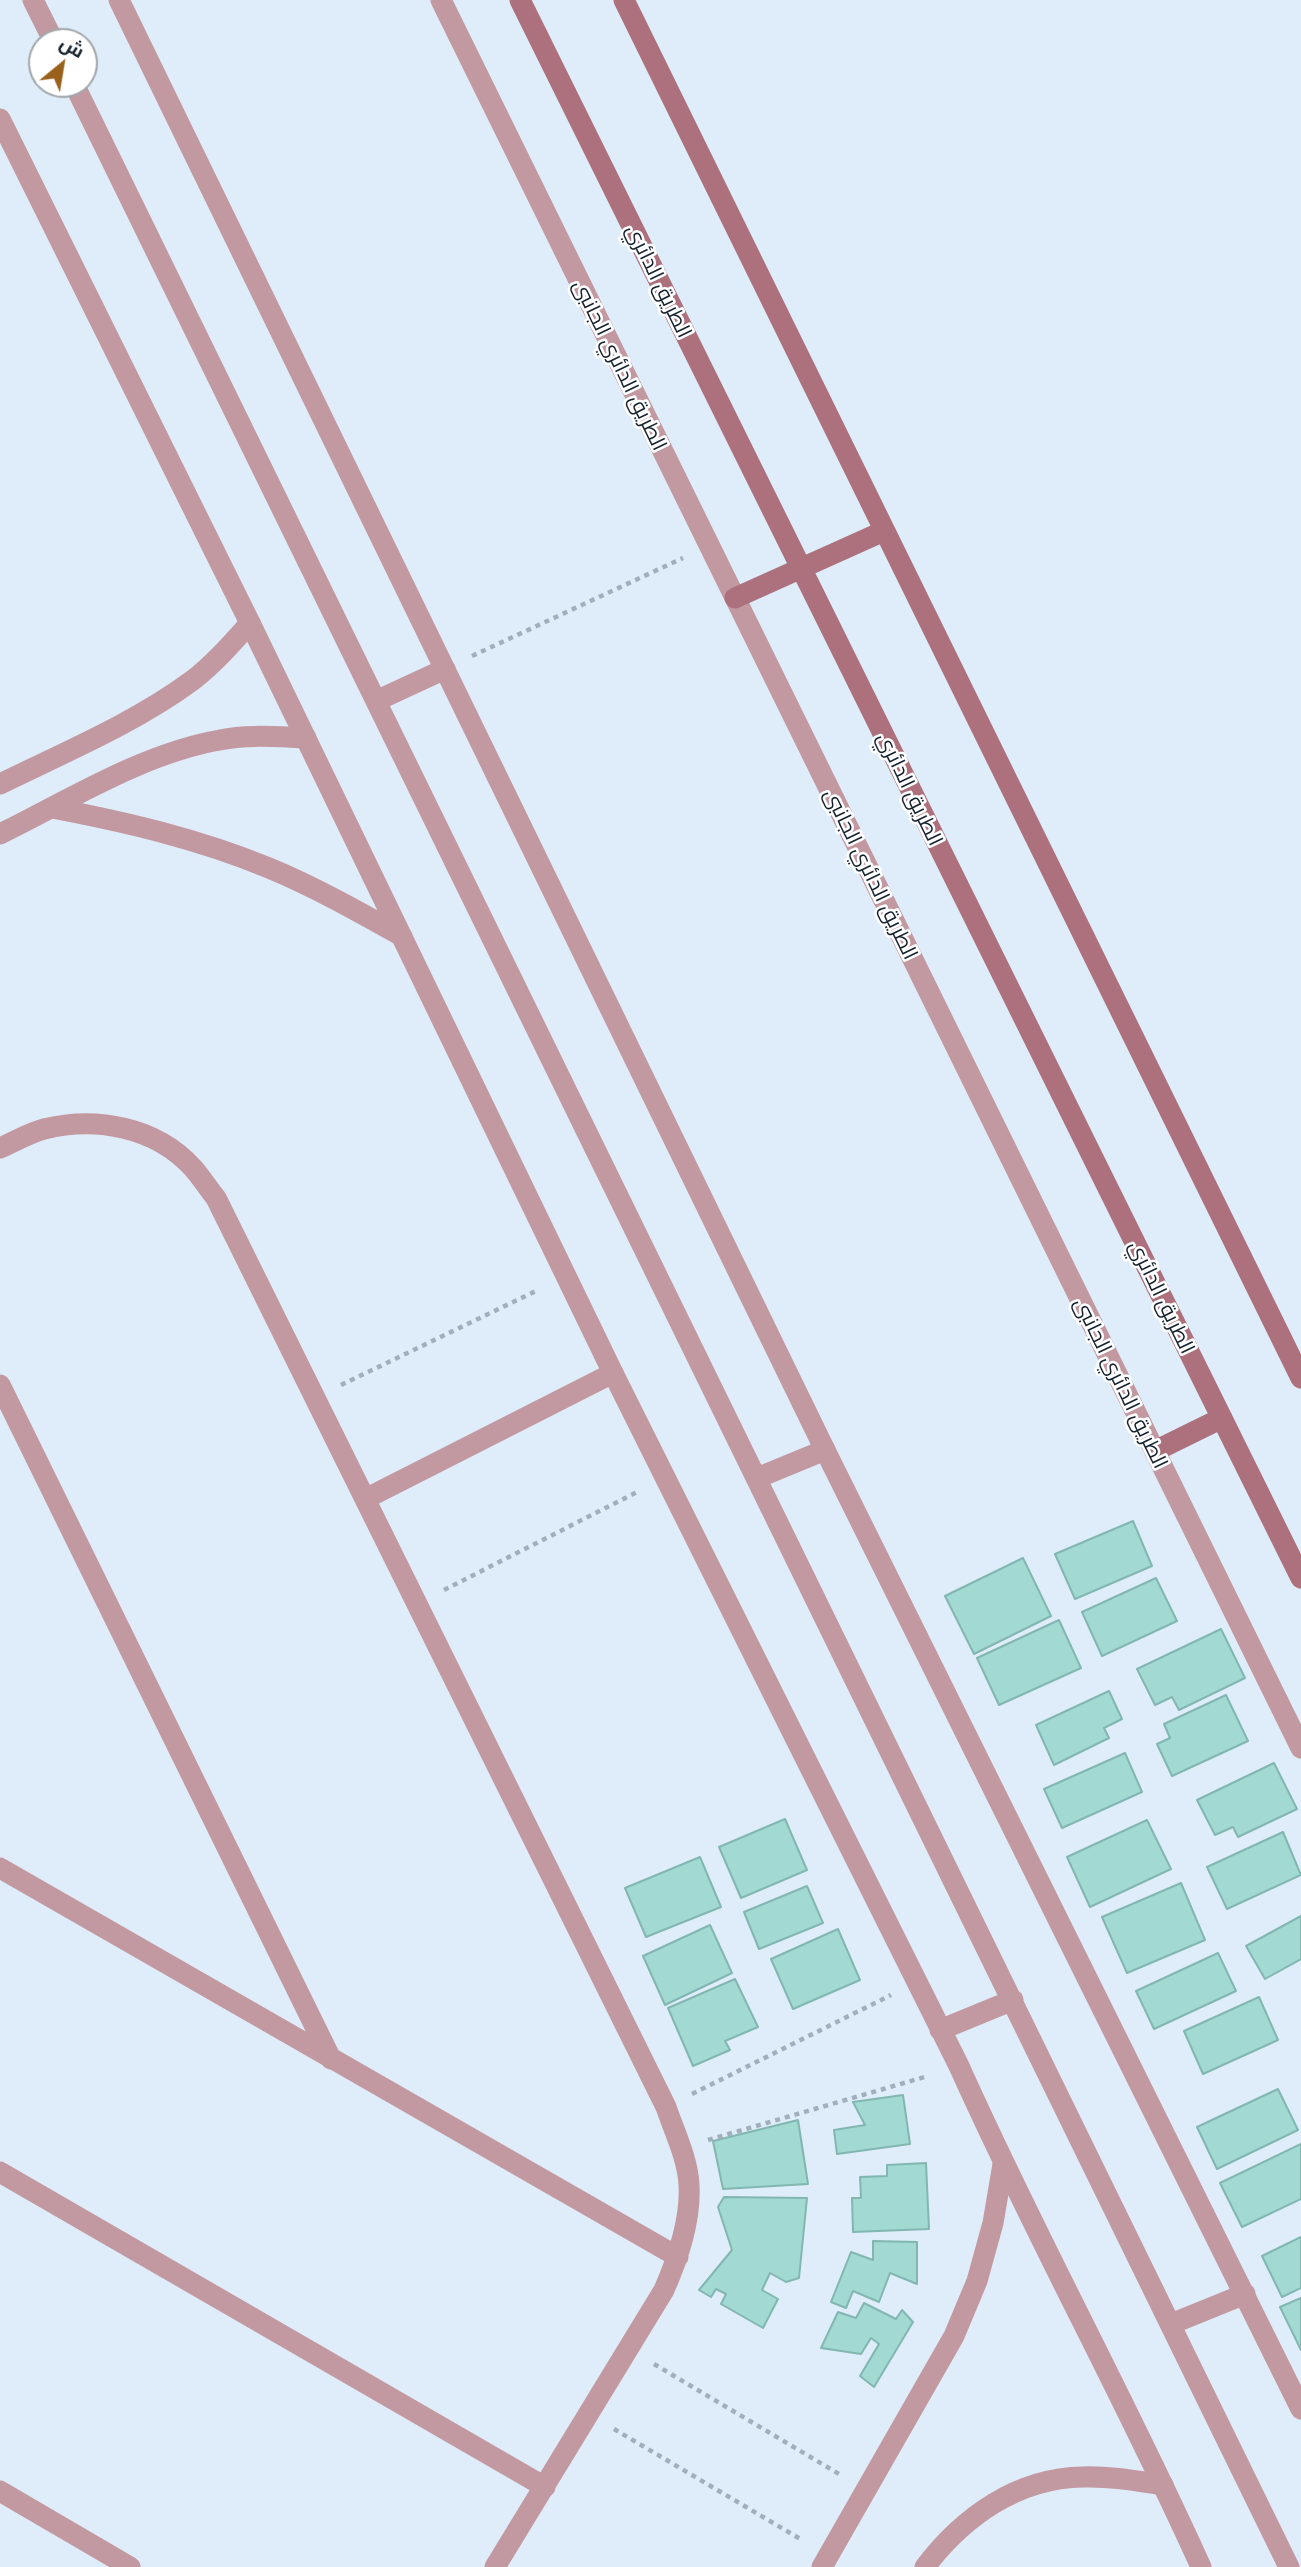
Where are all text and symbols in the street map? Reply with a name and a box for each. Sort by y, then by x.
north arrow [28,28,98,98]
text: ش [56,30,89,62]
street label: الطريق الدائري [621,220,697,342]
street label: الطريق الدائري الجانبى [568,275,672,455]
street label: الطريق الدائري [872,728,948,850]
street label: الطريق الدائري الجانبى [819,784,923,964]
street label: الطريق الدائري [1124,1236,1200,1358]
street label: الطريق الدائري الجانبى [1069,1293,1173,1473]

